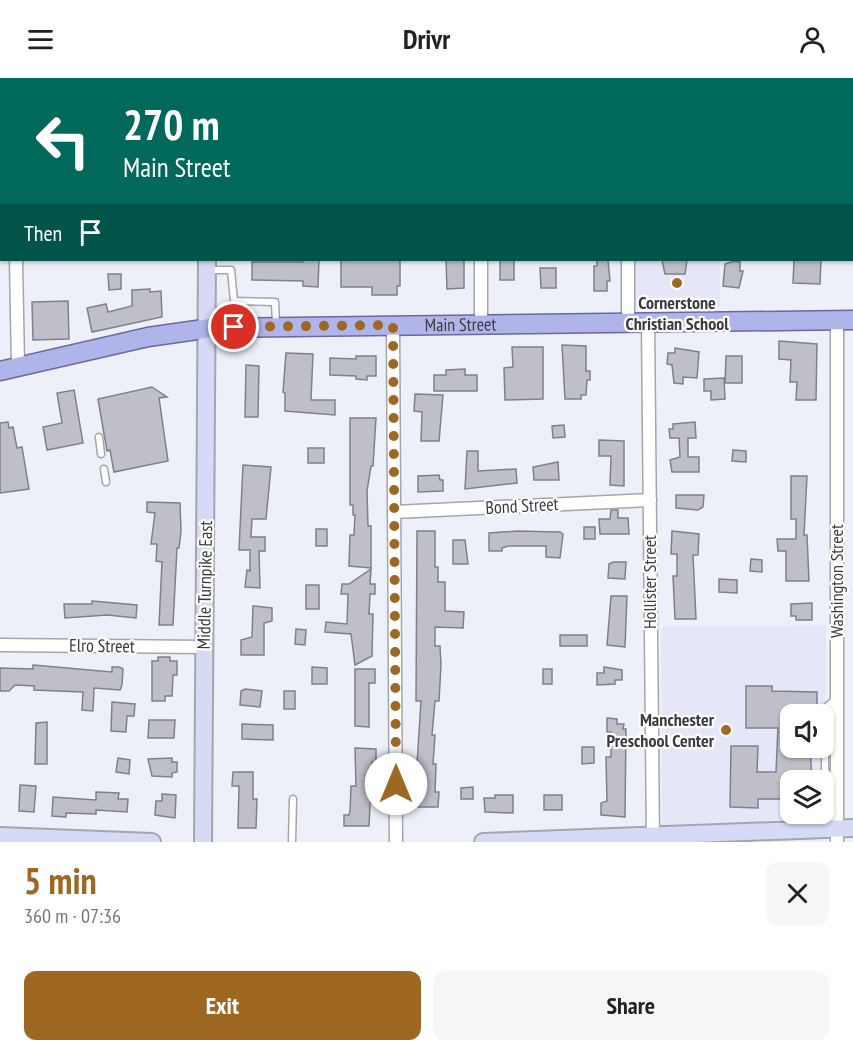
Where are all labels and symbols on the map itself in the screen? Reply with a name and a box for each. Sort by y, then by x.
marker: Cornerstone Christian School [670,276,684,290]
place label: Cornerstone Christian School [625,291,729,335]
pin [208,301,259,352]
street label: Main Street [425,312,496,336]
street label: Bond Street [485,492,559,519]
street label: Middle Turnpike East [192,520,217,650]
street label: Washington Street [825,524,848,638]
street label: Hollister Street [638,535,661,629]
street label: Elro Street [69,633,135,658]
place label: Manchester Preschool Center [607,708,715,752]
marker: Manchester Preschool Center [719,723,733,737]
position arrow [364,752,428,816]

